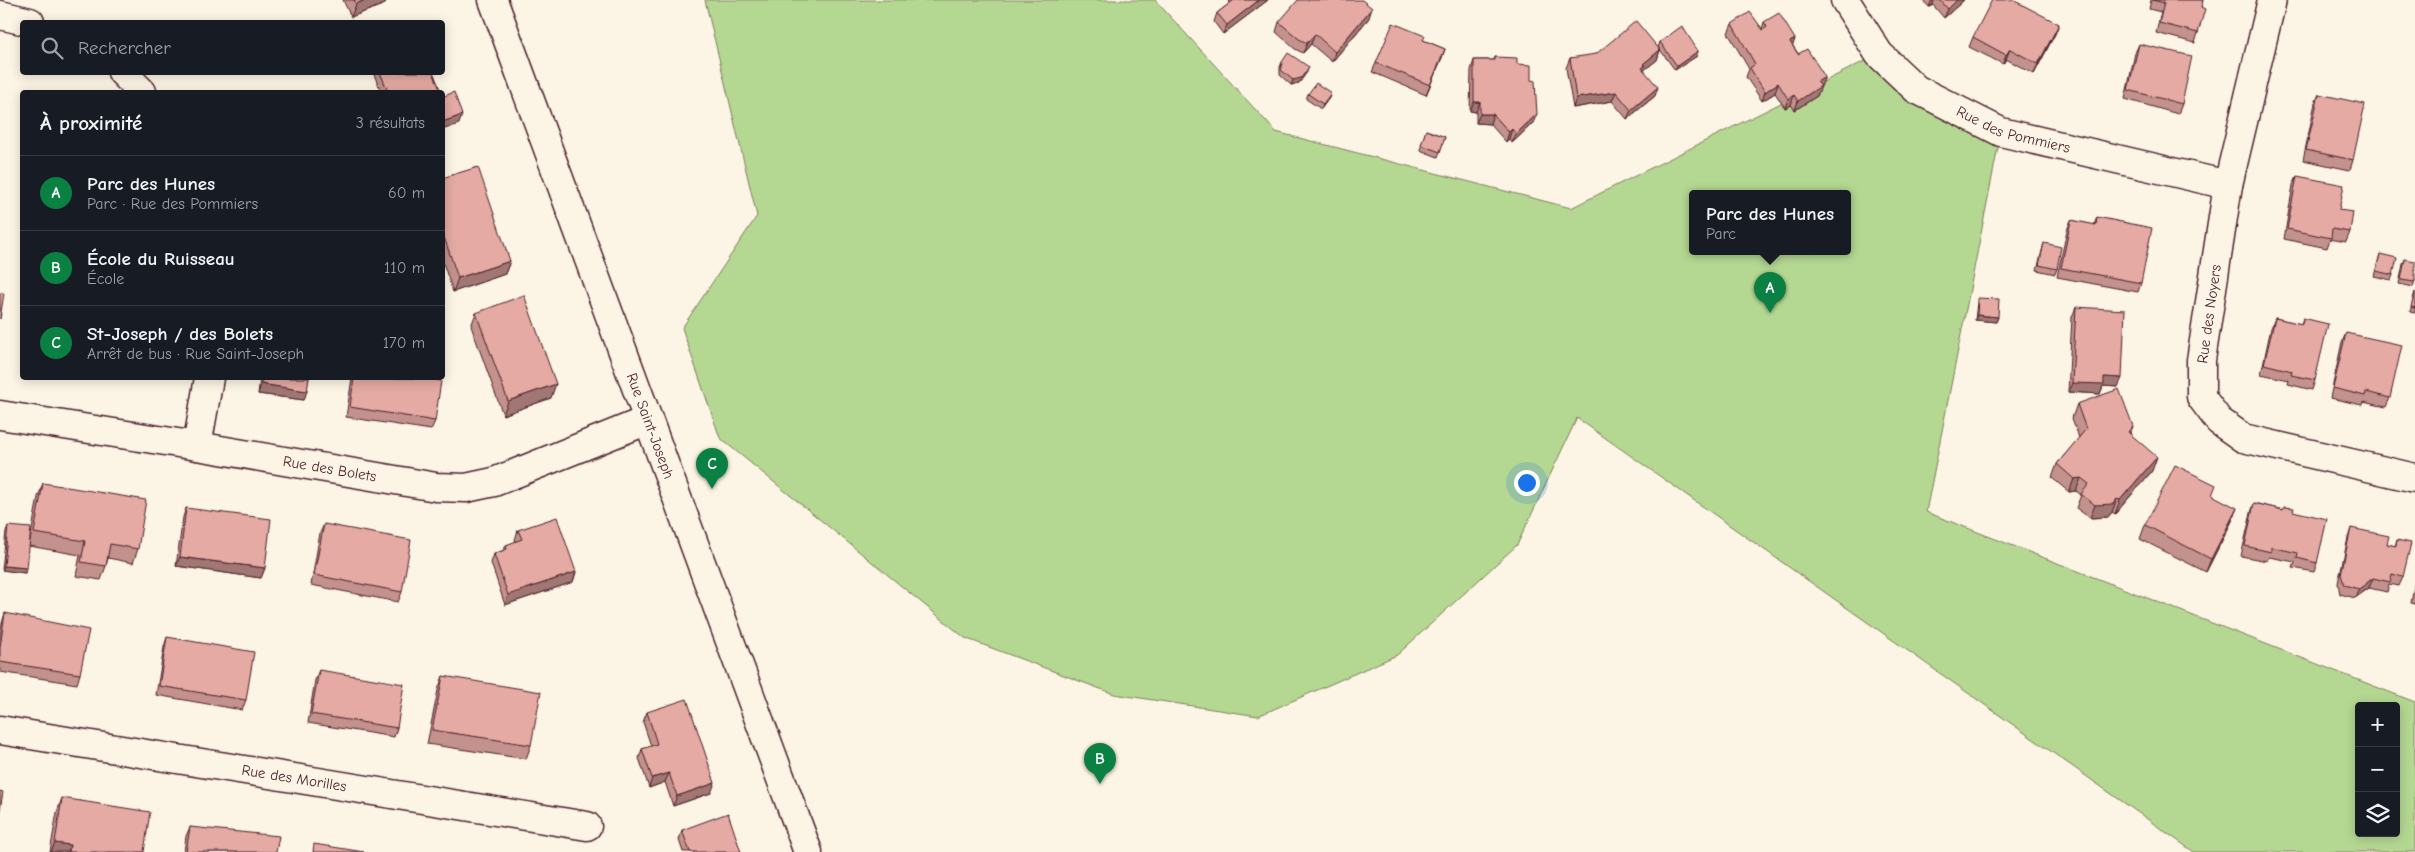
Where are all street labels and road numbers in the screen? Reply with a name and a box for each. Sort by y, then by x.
street label: Rue des Pommiers [1953,102,2072,157]
street label: Rue des Noyers [2193,263,2225,365]
street label: Rue Saint-Joseph [623,370,678,481]
street label: Rue des Bolets [282,452,378,486]
street label: Rue des Morilles [240,761,348,796]

